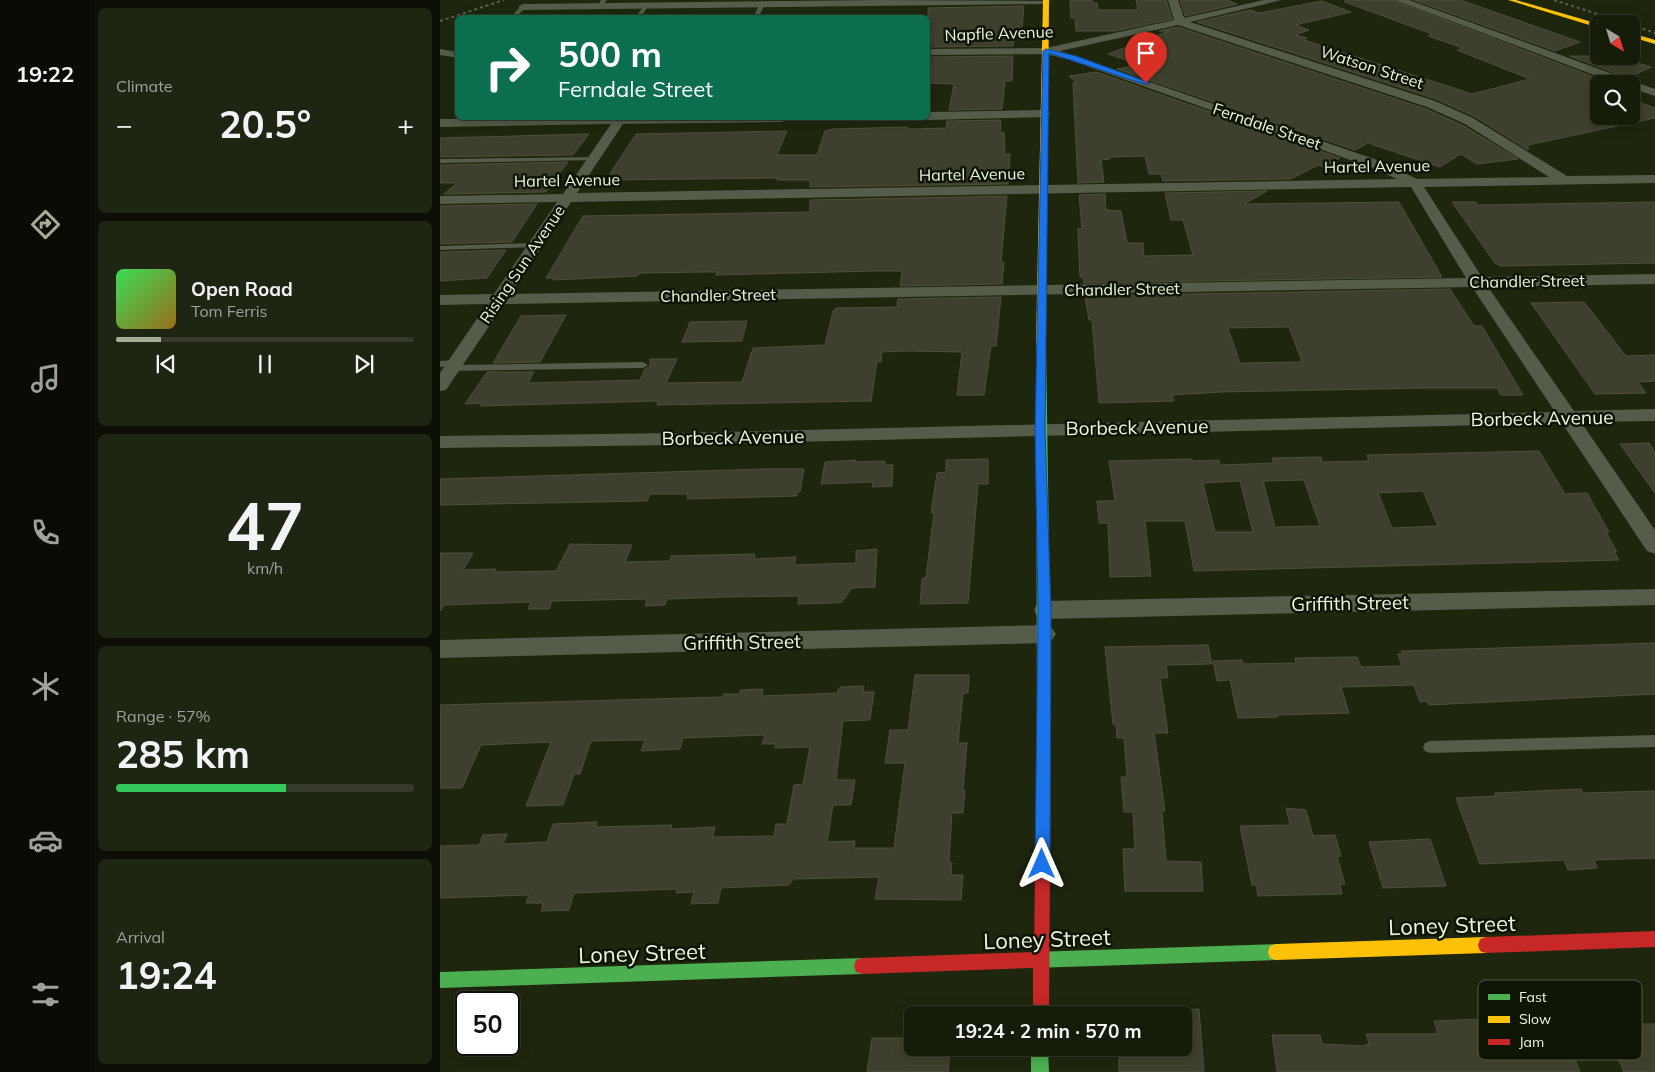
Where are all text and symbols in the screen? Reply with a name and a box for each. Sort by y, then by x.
north arrow [1590,15,1640,65]
map controls [1590,15,1640,125]
street label: Napfle Avenue [944,21,1054,45]
text: 500 m [558,32,662,76]
pin [1125,32,1167,83]
icon: right [475,35,540,100]
icon: arrive [1132,39,1160,67]
street label: Watson Street [1318,41,1426,93]
text: 19:22 [16,60,74,88]
text: Ferndale Street [558,75,713,103]
button: search [1590,75,1640,125]
text: Climate [116,76,172,96]
street label: Ferndale Street [1210,98,1324,154]
text: 20.5° [219,100,311,148]
text: − [116,107,133,142]
text: + [397,107,414,142]
street label: Hartel Avenue [1324,155,1430,177]
street label: Hartel Avenue [919,163,1025,185]
street label: Hartel Avenue [514,169,620,191]
street label: Rising Sun Avenue [475,201,569,327]
icon: directions [28,207,63,242]
street label: Chandler Street [1469,270,1585,292]
text: Open Road [191,277,293,301]
street label: Chandler Street [1064,278,1180,300]
street label: Chandler Street [660,284,776,306]
text: Tom Ferris [191,301,268,321]
icon: previous [152,350,180,378]
icon: pause [251,350,279,378]
icon: next [350,350,378,378]
icon: music [28,361,63,396]
street label: Borbeck Avenue [1470,405,1614,431]
street label: Borbeck Avenue [1065,414,1209,440]
street label: Borbeck Avenue [661,424,805,450]
text: 47 [226,485,304,566]
icon: phone [28,515,63,550]
text: km/h [247,558,283,578]
street label: Griffith Street [1291,590,1409,616]
street label: Griffith Street [683,629,801,655]
icon: climate [28,669,63,704]
text: Range · 57% [116,706,211,726]
text: 285 km [116,730,250,778]
icon: car [28,823,63,858]
position arrow [1015,837,1067,889]
street label: Loney Street [1388,909,1516,941]
street label: Loney Street [983,923,1111,955]
text: Arrival [116,927,165,947]
street label: Loney Street [578,937,706,969]
text: 19:24 [116,951,217,999]
icon: filters [28,977,63,1012]
legend [1478,980,1642,1060]
text: Fast [1519,988,1547,1006]
speed limit sign: 50 [455,991,520,1056]
text: Slow [1519,1010,1551,1028]
text: 19:24 · 2 min · 570 m [954,1019,1142,1043]
text: Jam [1519,1033,1544,1051]

